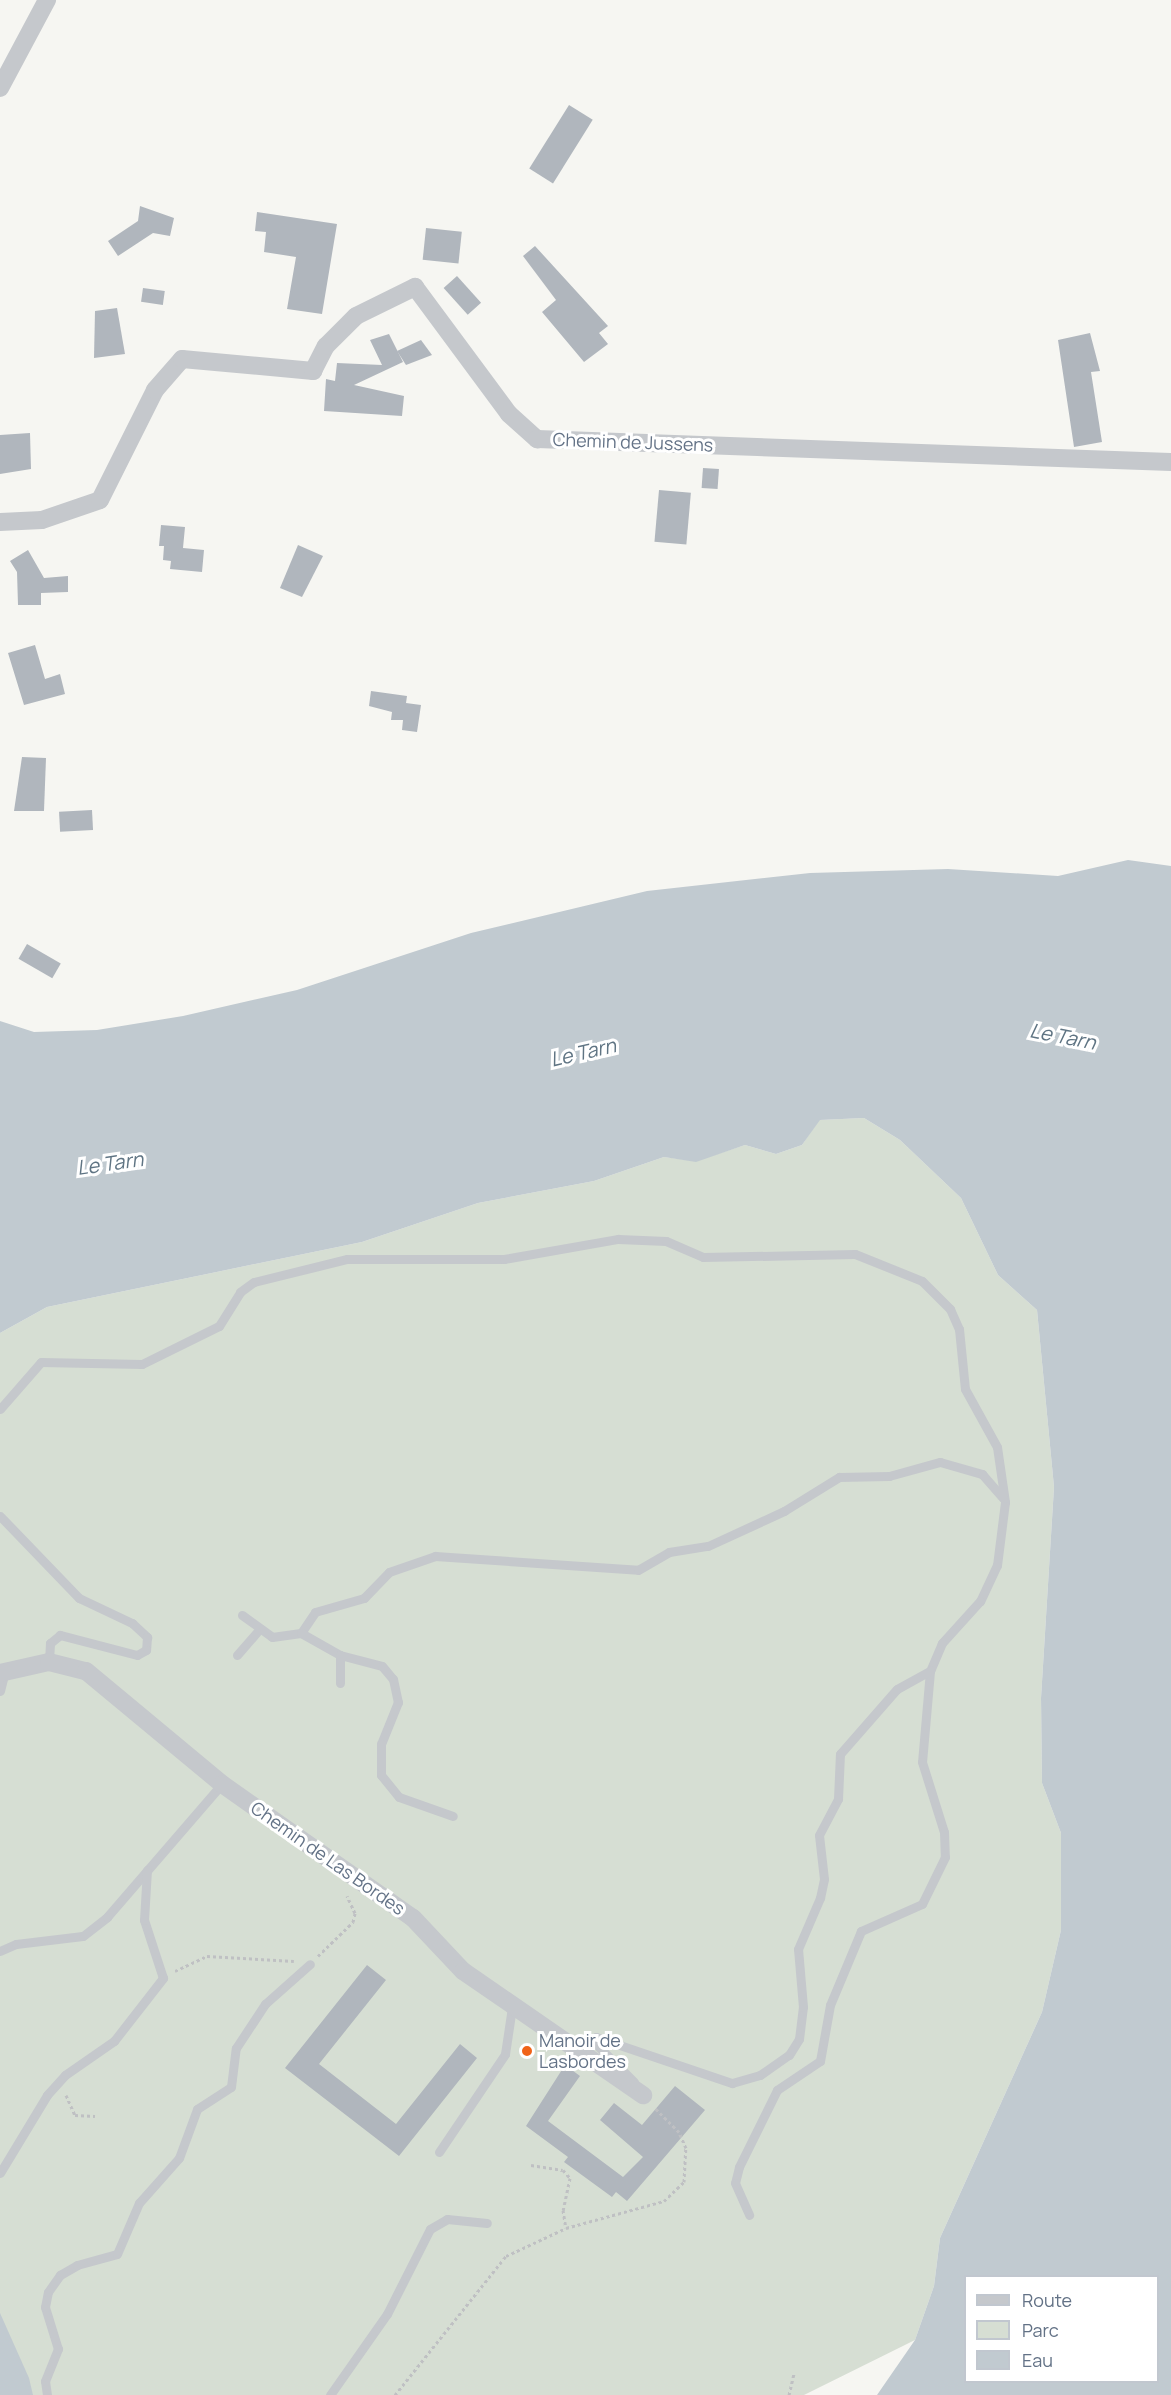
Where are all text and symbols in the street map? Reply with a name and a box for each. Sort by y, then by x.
street label: Chemin de Jussens [552,428,714,456]
water label: Le Tarn [1028,1018,1098,1054]
water label: Le Tarn [548,1033,618,1071]
water label: Le Tarn [75,1146,145,1180]
street label: Chemin de Las Bordes [247,1797,409,1919]
place label: Manoir de Lasbordes [539,2030,626,2072]
marker: Manoir de Lasbordes [520,2044,534,2058]
legend [964,2275,1159,2383]
text: Route [1022,2288,1072,2312]
text: Parc [1022,2318,1059,2342]
text: Eau [1022,2348,1053,2372]

